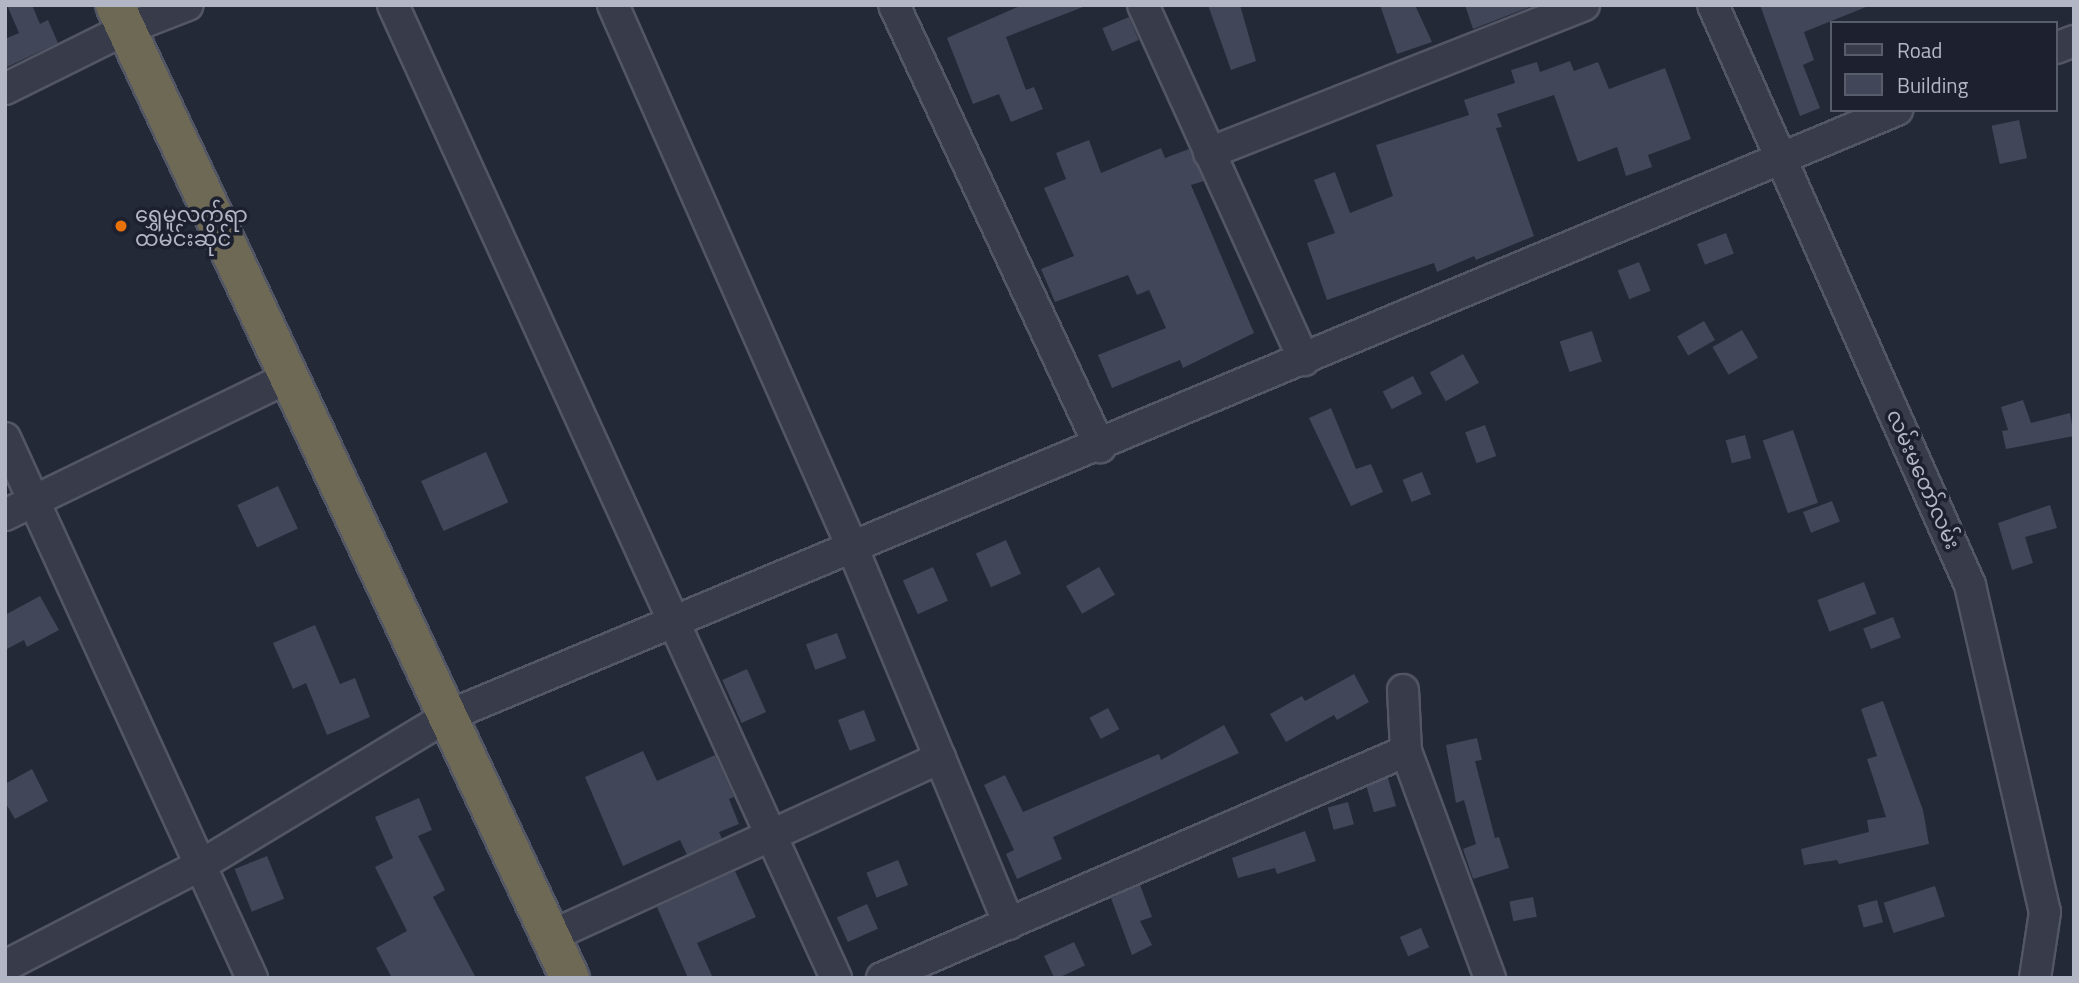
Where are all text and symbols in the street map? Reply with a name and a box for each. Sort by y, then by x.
legend [1830,21,2058,112]
text: Road [1897,34,1942,66]
text: Building [1897,69,1968,101]
place label: ရွှေမူလက်ရာ ထမင်းဆိုင် [135,201,248,251]
marker: ရွှေမူလက်ရာ ထမင်းဆိုင် [113,218,129,234]
street label: လမ်းမတော်လမ်း [1882,405,1966,553]

